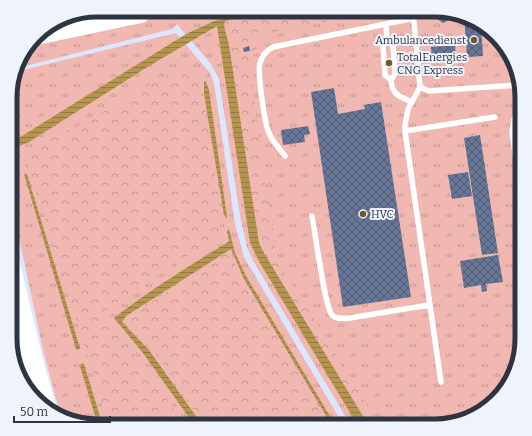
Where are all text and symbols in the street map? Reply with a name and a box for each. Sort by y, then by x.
place label: Ambulancedienst [375,34,466,47]
marker: Ambulancedienst [469,35,479,45]
place label: TotalEnergies CNG Express [397,51,467,77]
marker: TotalEnergies CNG Express [384,58,394,68]
place label: HVC [371,208,394,221]
marker: HVC [358,209,368,219]
scale bar [14,398,110,424]
text: 50 m [20,405,49,419]

